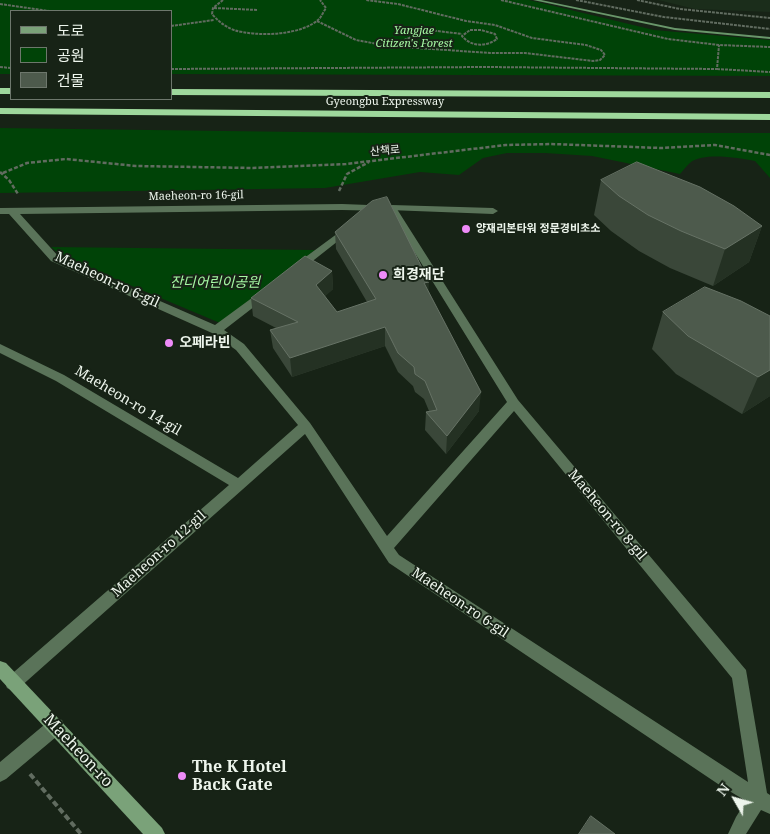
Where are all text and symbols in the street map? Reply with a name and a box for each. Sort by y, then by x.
legend [10,10,172,100]
text: 도로 [57,20,85,40]
park label: Yangjae Citizen's Forest [375,24,453,50]
text: 공원 [57,45,85,65]
text: 건물 [57,70,85,90]
street label: Gyeongbu Expressway [326,95,444,109]
street label: 산책로 [369,143,401,159]
street label: Maeheon-ro 16-gil [148,189,244,203]
place label: 양재리본타워 정문경비초소 [476,222,600,236]
marker: 양재리본타워 정문경비초소 [460,223,472,235]
street label: Maeheon-ro 6-gil [52,248,162,312]
place label: 희경재단 [393,267,445,283]
marker: 희경재단 [377,269,389,281]
park label: 잔디어린이공원 [170,275,260,291]
place label: 오페라빈 [179,335,231,351]
marker: 오페라빈 [163,337,175,349]
street label: Maeheon-ro 14-gil [72,363,184,439]
street label: Maeheon-ro 8-gil [564,466,650,564]
street label: Maeheon-ro 12-gil [108,507,210,601]
street label: Maeheon-ro 6-gil [408,564,512,642]
street label: Maeheon-ro [39,711,117,791]
place label: The K Hotel Back Gate [192,757,287,795]
marker: The K Hotel Back Gate [176,770,188,782]
north arrow [710,774,760,824]
text: N [712,779,734,800]

